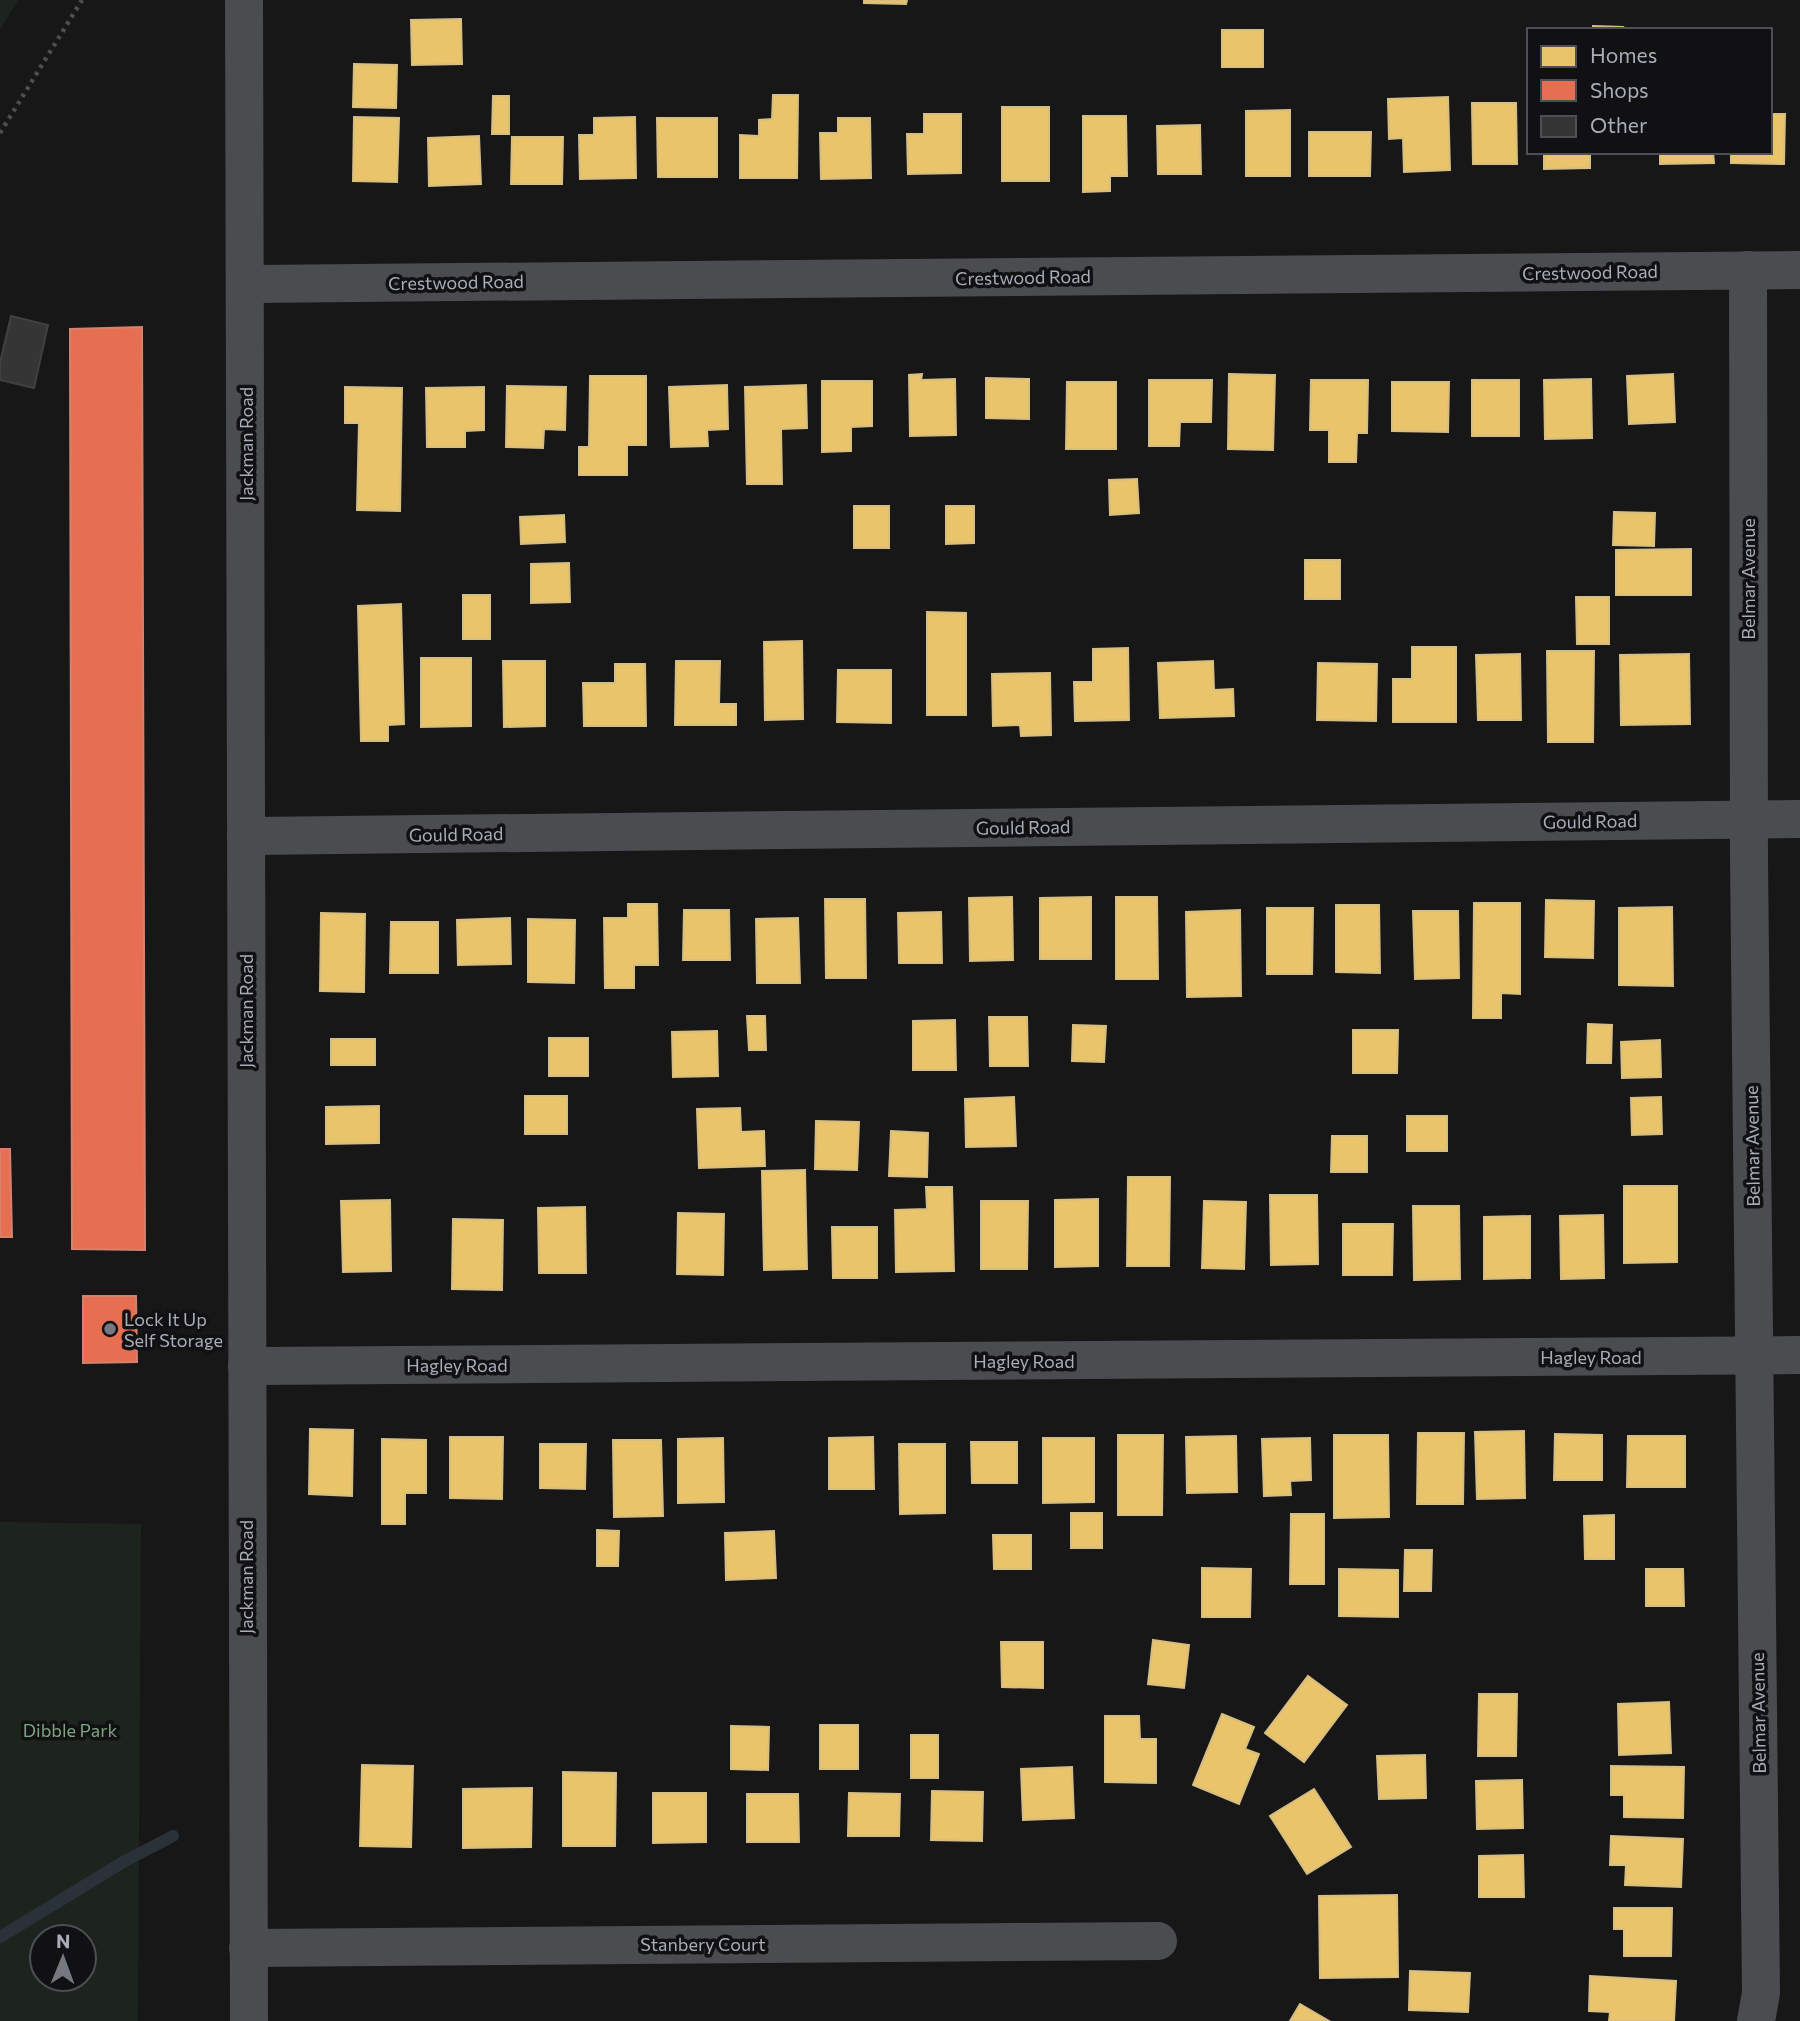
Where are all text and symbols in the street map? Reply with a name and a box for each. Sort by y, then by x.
legend [1527,28,1772,154]
text: Homes [1590,42,1657,67]
text: Shops [1590,77,1649,102]
text: Other [1590,112,1647,137]
street label: Crestwood Road [1522,260,1658,284]
street label: Crestwood Road [955,265,1091,289]
street label: Crestwood Road [388,270,524,294]
street label: Jackman Road [235,387,257,501]
street label: Belmar Avenue [1737,518,1759,640]
street label: Gould Road [1543,809,1637,833]
street label: Gould Road [976,815,1070,839]
street label: Gould Road [409,822,503,846]
street label: Jackman Road [235,954,257,1068]
street label: Belmar Avenue [1740,1085,1764,1207]
place label: Lock It Up Self Storage [124,1308,223,1351]
marker: Lock It Up Self Storage [102,1321,118,1337]
street label: Hagley Road [1540,1346,1642,1368]
street label: Hagley Road [973,1350,1075,1372]
street label: Hagley Road [406,1354,508,1376]
street label: Jackman Road [235,1520,257,1634]
street label: Belmar Avenue [1746,1652,1770,1774]
park label: Dibble Park [23,1719,117,1741]
north arrow [28,1923,98,1993]
text: N [56,1929,71,1952]
street label: Stanbery Court [640,1933,766,1955]

